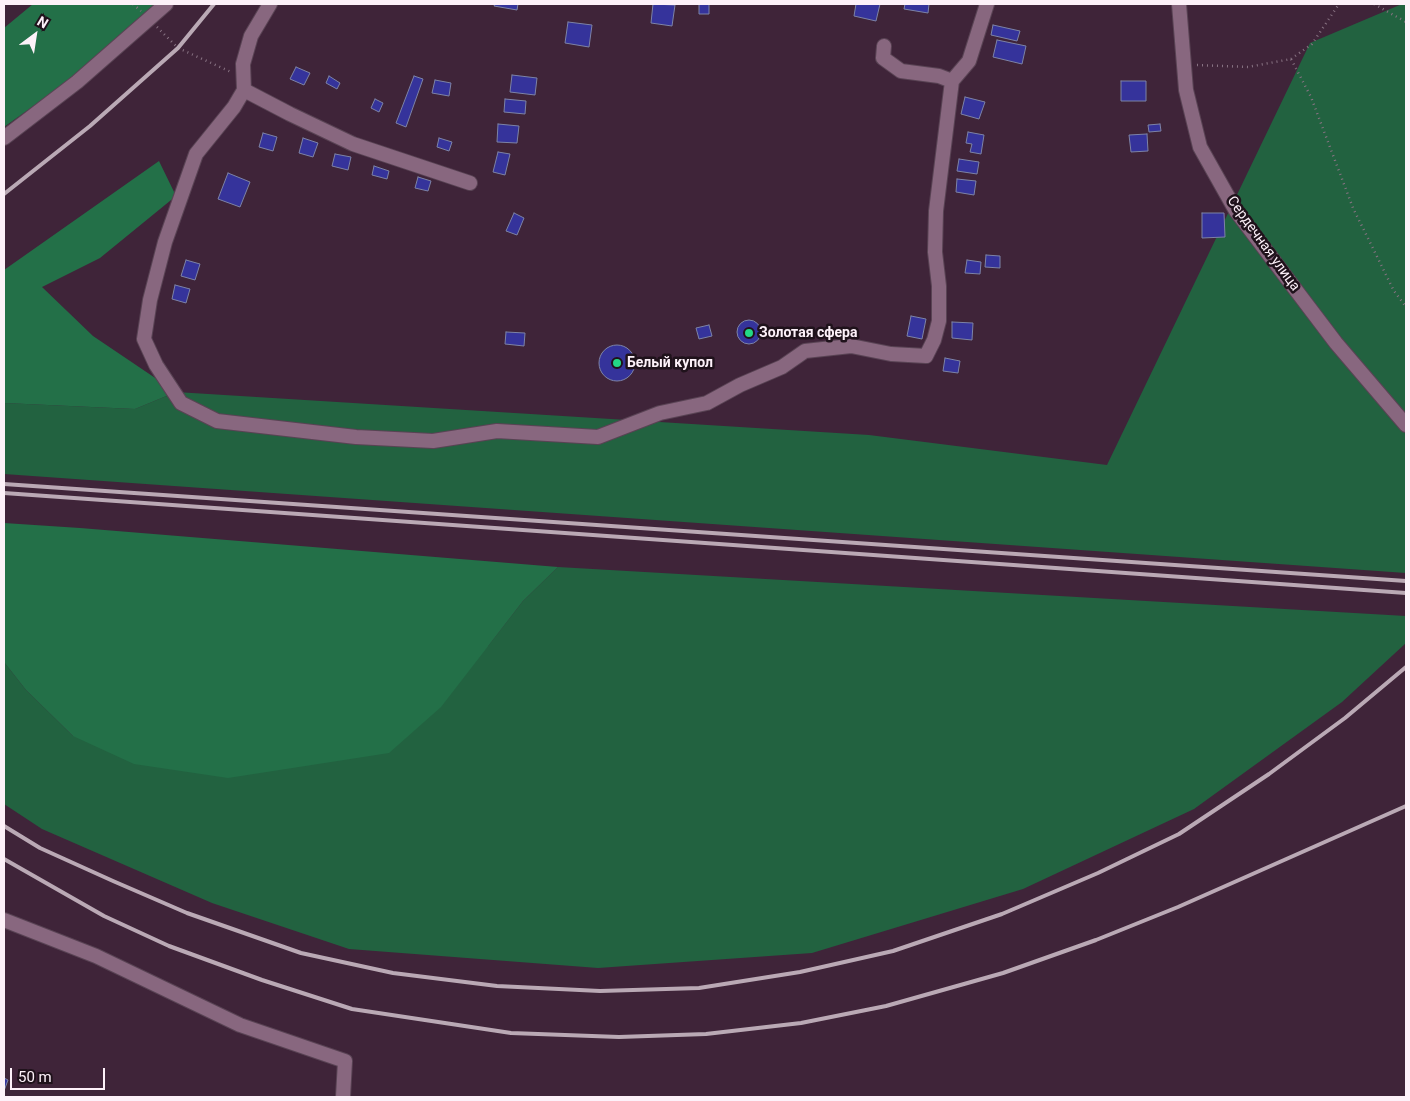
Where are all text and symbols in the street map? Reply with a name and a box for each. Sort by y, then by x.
north arrow [10,10,60,60]
text: N [34,13,51,32]
street label: Сердечная улица [1223,193,1303,295]
place label: Золотая сфера [759,325,857,341]
marker: Золотая сфера [743,327,755,339]
place label: Белый купол [627,355,713,371]
marker: Белый купол [611,357,623,369]
scale bar [12,1058,108,1090]
text: 50 m [18,1068,52,1086]

